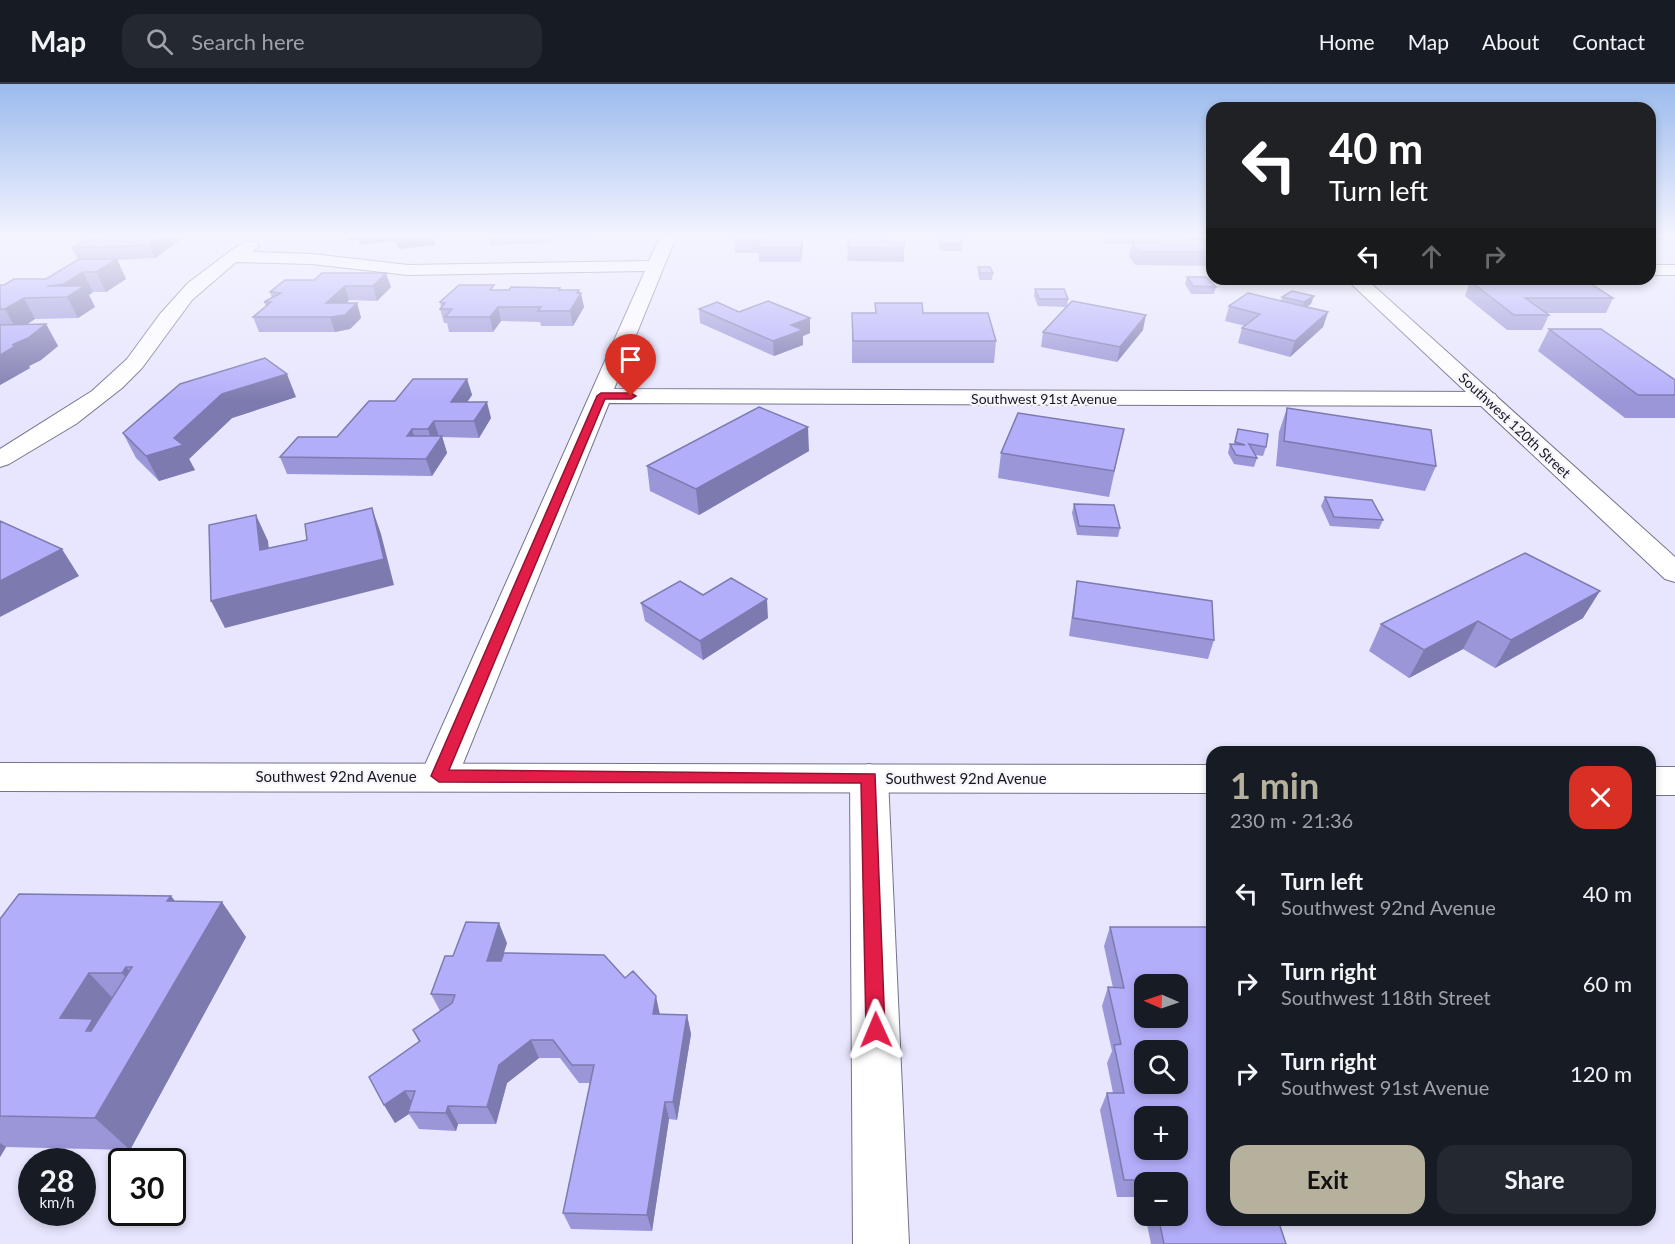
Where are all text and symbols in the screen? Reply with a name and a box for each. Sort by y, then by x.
search box [122,14,542,68]
text: Map [30,24,86,58]
icon: search [143,25,176,58]
text: Search here [191,28,305,55]
text: Home [1319,29,1375,54]
text: Map [1408,29,1449,54]
text: About [1482,29,1539,54]
text: Contact [1572,29,1645,54]
text: 40 m [1329,123,1423,173]
icon: left [1230,126,1308,204]
text: Turn left [1329,174,1428,207]
icon: left [1352,240,1385,273]
icon: ahead [1415,240,1448,273]
icon: right [1478,240,1511,273]
pin [605,334,656,396]
icon: arrive [614,343,647,376]
street label: Southwest 120th Street [1456,369,1574,481]
street label: Southwest 91st Avenue [971,390,1117,407]
text: 1 min [1230,763,1319,807]
button: close [1569,766,1632,829]
street label: Southwest 92nd Avenue [255,767,417,785]
street label: Southwest 92nd Avenue [885,769,1047,787]
text: 230 m · 21:36 [1230,808,1353,832]
text: Turn left [1281,868,1363,895]
icon: left [1230,877,1263,910]
text: 40 m [1583,880,1632,907]
text: Southwest 92nd Avenue [1281,895,1496,919]
text: Turn right [1281,958,1376,985]
icon: right [1230,967,1263,1000]
text: 60 m [1583,970,1632,997]
north arrow [1134,974,1188,1028]
map controls [1134,974,1188,1226]
text: Southwest 118th Street [1281,985,1491,1009]
position arrow [844,998,908,1062]
button: search [1134,1040,1188,1094]
text: Turn right [1281,1048,1376,1075]
icon: right [1230,1057,1263,1090]
text: 120 m [1570,1060,1632,1087]
text: Southwest 91st Avenue [1281,1075,1489,1099]
button: + [1134,1106,1188,1160]
button: Exit [1230,1145,1425,1214]
button: Share [1437,1145,1632,1214]
speed limit sign: 30 [108,1148,186,1226]
text: 28 [40,1162,74,1198]
button: − [1134,1172,1188,1226]
text: km/h [39,1193,75,1211]

